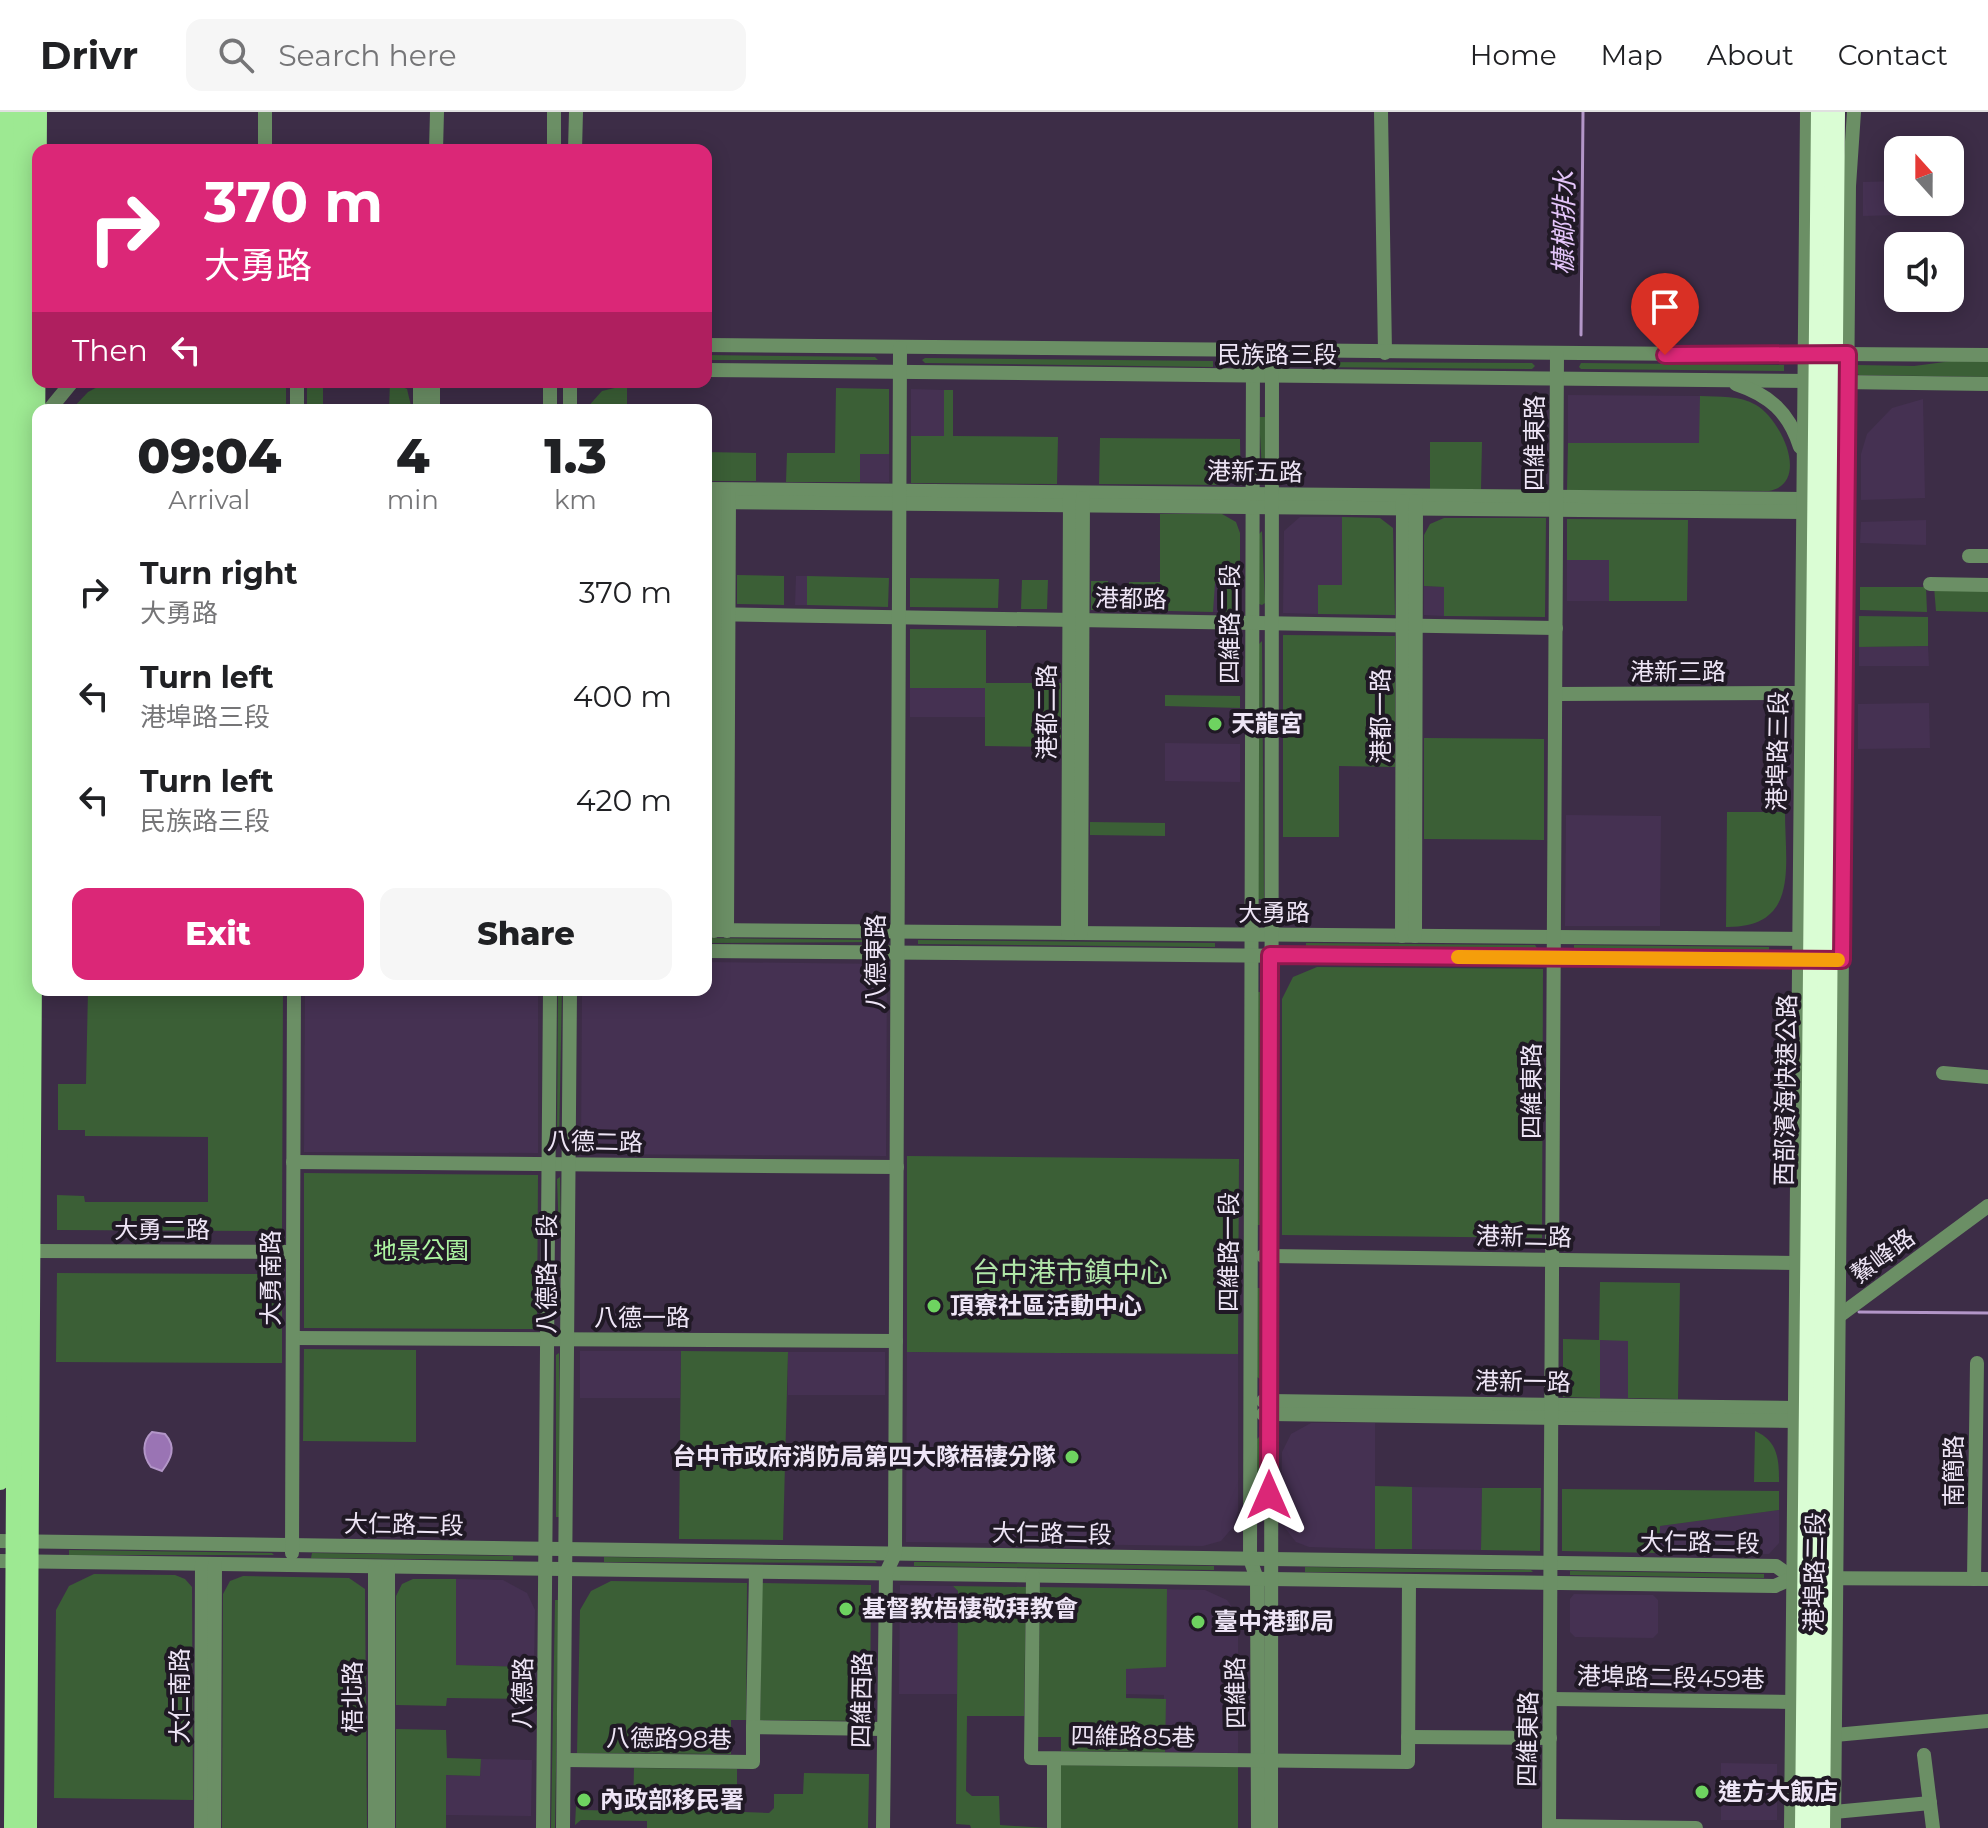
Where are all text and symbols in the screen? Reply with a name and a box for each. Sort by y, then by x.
search box [186,19,746,91]
text: Drivr [40,32,138,79]
icon: search [214,33,258,77]
text: Search here [278,37,457,74]
text: Home [1470,38,1557,72]
text: Map [1601,38,1663,72]
text: About [1707,38,1794,72]
text: Contact [1838,38,1948,72]
north arrow [1884,136,1964,216]
map controls [1884,136,1964,312]
text: 370 m [204,168,383,236]
water label: 槺榔排水 [1547,170,1581,275]
icon: right [72,176,176,280]
button: sound [1884,232,1964,312]
text: 大勇路 [204,243,312,287]
pin [1631,273,1699,355]
icon: arrive [1643,285,1687,329]
icon: left [164,328,208,372]
text: Then [72,332,148,369]
street label: 民族路三段 [1217,340,1337,369]
street label: 四維東路 [1520,395,1549,491]
text: 09:04 [137,427,281,485]
text: 4 [396,427,430,485]
text: 1.3 [544,427,607,485]
street label: 港新五路 [1207,456,1303,487]
text: Arrival [168,484,250,516]
text: min [387,484,439,516]
text: km [554,484,597,516]
text: Turn right [140,555,297,592]
street label: 四維路二段 [1215,564,1244,684]
icon: right [72,570,116,614]
text: 370 m [579,574,672,611]
street label: 港都路 [1095,583,1167,614]
text: 大勇路 [140,597,218,629]
street label: 港新三路 [1630,657,1726,686]
text: Turn left [140,659,273,696]
street label: 港都二路 [1032,664,1061,760]
street label: 港都一路 [1366,668,1395,764]
icon: left [72,674,116,718]
text: 400 m [573,678,672,715]
street label: 港埠路三段 [1762,691,1793,811]
text: 港埠路三段 [140,701,270,733]
place label: 天龍宮 [1231,709,1303,738]
marker: 天龍宮 [1206,715,1224,733]
text: Turn left [140,763,273,800]
icon: left [72,778,116,822]
text: 420 m [576,782,672,819]
text: 民族路三段 [140,805,270,837]
button: Exit [72,888,364,980]
button: Share [380,888,672,980]
street label: 大勇路 [1238,898,1310,927]
street label: 八德東路 [861,914,890,1010]
street label: 西部濱海快速公路 [1769,994,1802,1186]
street label: 四維東路 [1517,1043,1546,1139]
street label: 八德二路 [547,1126,643,1157]
street label: 四維路一段 [1214,1192,1243,1312]
street label: 八德路一段 [532,1214,561,1334]
street label: 大勇二路 [114,1215,210,1244]
street label: 港新二路 [1476,1221,1572,1252]
street label: 鰲峰路 [1845,1222,1920,1289]
street label: 大勇南路 [256,1230,285,1326]
park label: 地景公園 [373,1236,469,1265]
district label: 台中港市鎮中心 [972,1255,1168,1289]
place label: 頂寮社區活動中心 [950,1291,1142,1320]
marker: 頂寮社區活動中心 [925,1297,943,1315]
street label: 八德一路 [594,1303,690,1332]
street label: 港新一路 [1475,1366,1571,1397]
street label: 南簡路 [1939,1435,1968,1507]
place label: 台中市政府消防局第四大隊梧棲分隊 [672,1442,1056,1471]
marker: 台中市政府消防局第四大隊梧棲分隊 [1063,1448,1081,1466]
position arrow [1227,1453,1311,1537]
street label: 大仁路二段 [344,1509,464,1540]
street label: 港埠路二段 [1799,1512,1830,1632]
street label: 大仁路二段 [992,1518,1112,1549]
street label: 大仁路二段 [1640,1527,1760,1558]
place label: 基督教梧棲敬拜教會 [862,1594,1078,1623]
marker: 基督教梧棲敬拜教會 [837,1600,855,1618]
place label: 臺中港郵局 [1214,1607,1334,1636]
marker: 臺中港郵局 [1189,1613,1207,1631]
street label: 大仁南路 [165,1648,194,1744]
street label: 四維西路 [846,1652,877,1748]
street label: 八德路 [507,1657,538,1729]
street label: 四維路 [1220,1657,1251,1729]
street label: 梧北路 [338,1661,367,1733]
street label: 港埠路二段459巷 [1577,1661,1765,1694]
street label: 四維東路 [1512,1691,1543,1787]
street label: 四維路85巷 [1070,1721,1196,1752]
street label: 八德路98巷 [606,1723,732,1754]
place label: 進方大飯店 [1718,1777,1838,1806]
marker: 進方大飯店 [1693,1783,1711,1801]
place label: 內政部移民署 [600,1785,744,1814]
marker: 內政部移民署 [575,1791,593,1809]

